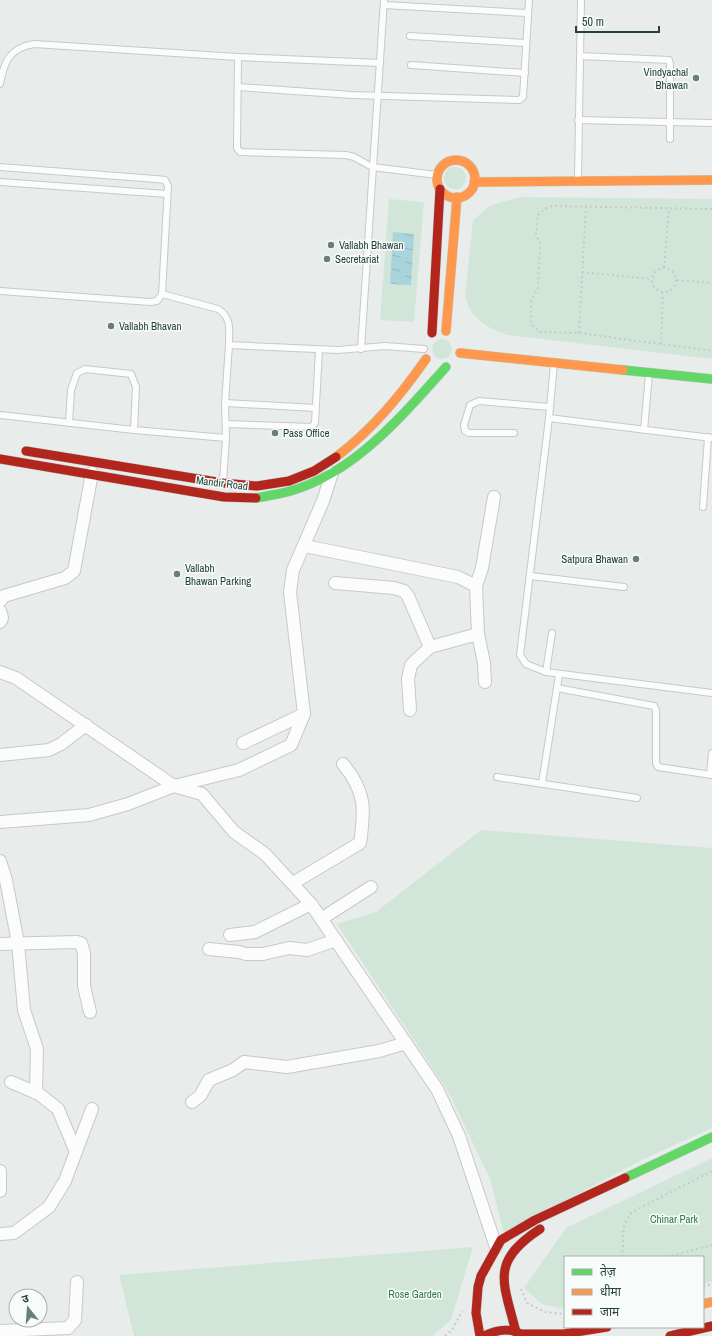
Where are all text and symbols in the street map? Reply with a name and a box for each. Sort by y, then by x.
scale bar [576,8,659,34]
text: 50 m [582,14,604,30]
place label: Vindyachal Bhawan [644,65,688,92]
marker: Vindyachal Bhawan [691,73,701,83]
place label: Vallabh Bhawan [339,238,404,252]
marker: Vallabh Bhawan [326,240,336,250]
place label: Secretariat [335,252,380,266]
marker: Secretariat [322,254,332,264]
place label: Vallabh Bhavan [119,319,182,333]
marker: Vallabh Bhavan [106,321,116,331]
place label: Pass Office [283,426,329,440]
marker: Pass Office [270,428,280,438]
street label: Mandir Road [195,473,249,493]
place label: Satpura Bhawan [561,552,628,566]
marker: Satpura Bhawan [631,554,641,564]
place label: Vallabh Bhawan Parking [185,561,251,588]
marker: Vallabh Bhawan Parking [172,569,182,579]
park label: Chinar Park [650,1212,699,1226]
legend [564,1256,704,1328]
text: तेज़ [600,1264,617,1280]
text: धीमा [600,1284,622,1300]
park label: Rose Garden [388,1287,442,1301]
north arrow [8,1288,48,1328]
text: उ [20,1291,31,1306]
text: जाम [600,1304,620,1320]

